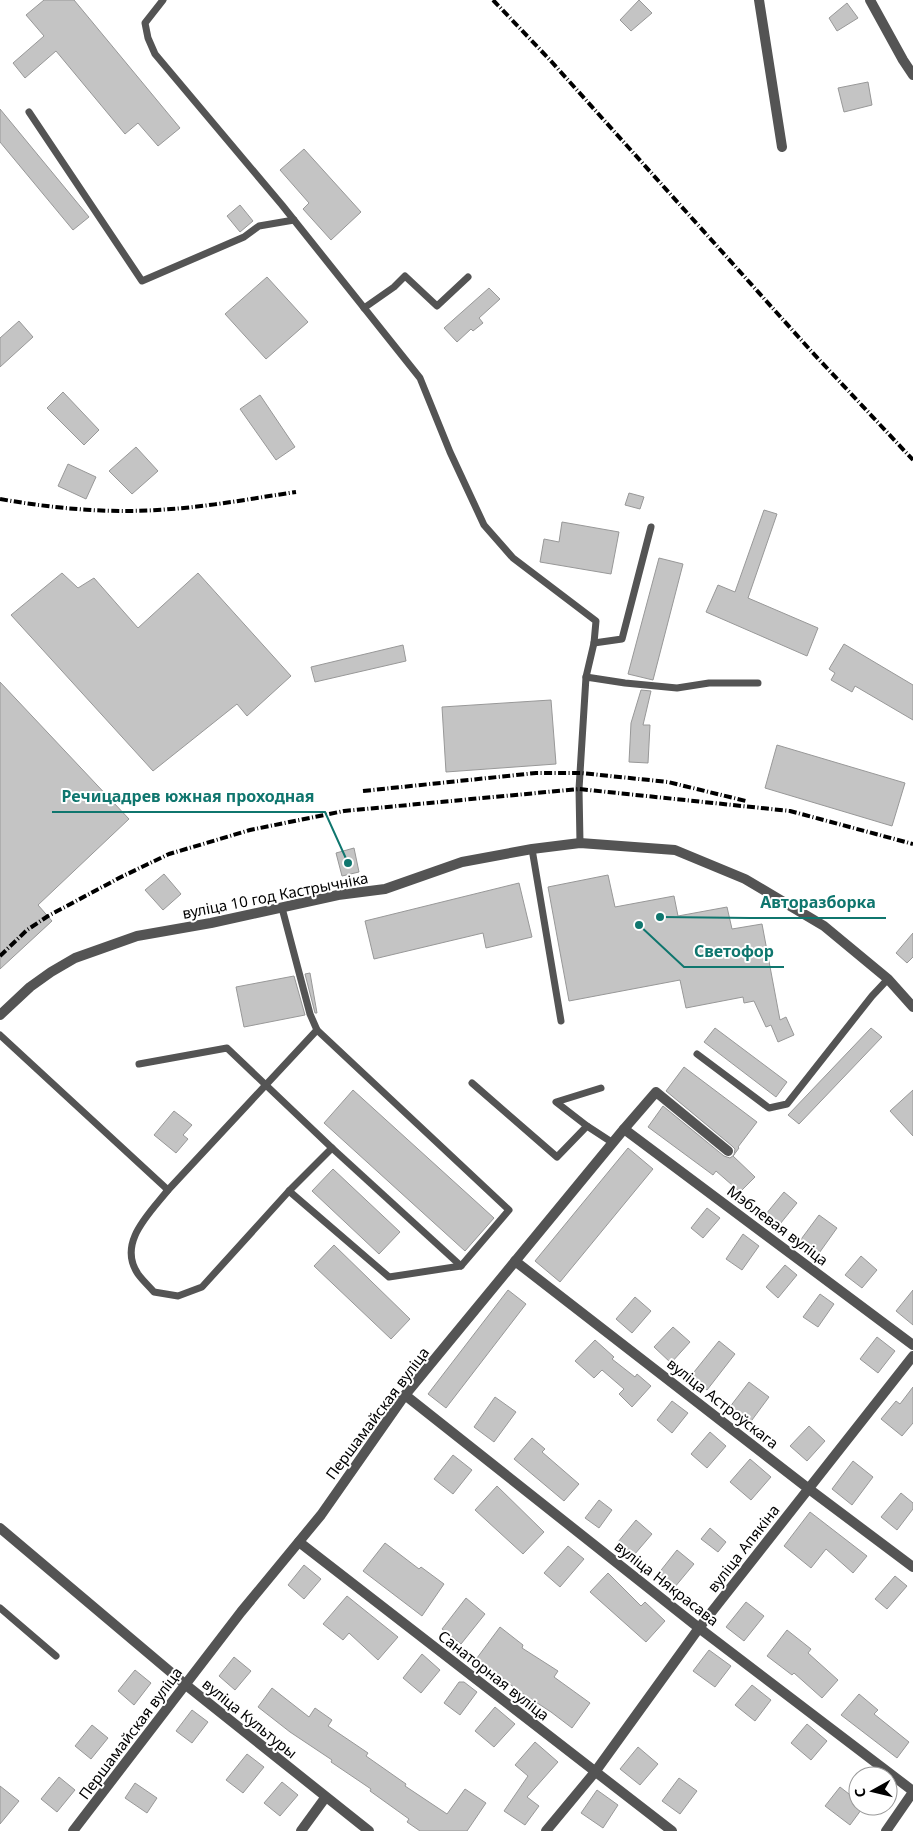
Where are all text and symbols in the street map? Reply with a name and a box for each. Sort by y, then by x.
callout: Речицадрев южная проходная [52,781,325,812]
text: Речицадрев южная проходная [61,785,315,807]
street label: вуліца 10 год Кастрычніка [180,867,370,923]
callout: Авторазборка [750,887,886,918]
text: Авторазборка [760,891,876,913]
callout: Светофор [684,936,784,967]
text: Светофор [694,940,774,962]
street label: Мэблевая вуліца [723,1180,833,1270]
street label: Першамайская вуліца [321,1343,433,1483]
street label: вуліца Астроўскага [663,1353,783,1453]
street label: вуліца Апякіна [702,1500,784,1596]
street label: вуліца Някрасава [611,1536,723,1630]
street label: Санаторная вуліца [434,1625,554,1725]
street label: Першамайская вуліца [74,1663,186,1803]
street label: вуліца Культуры [198,1674,302,1762]
north arrow [848,1766,898,1816]
text: С [850,1787,870,1799]

